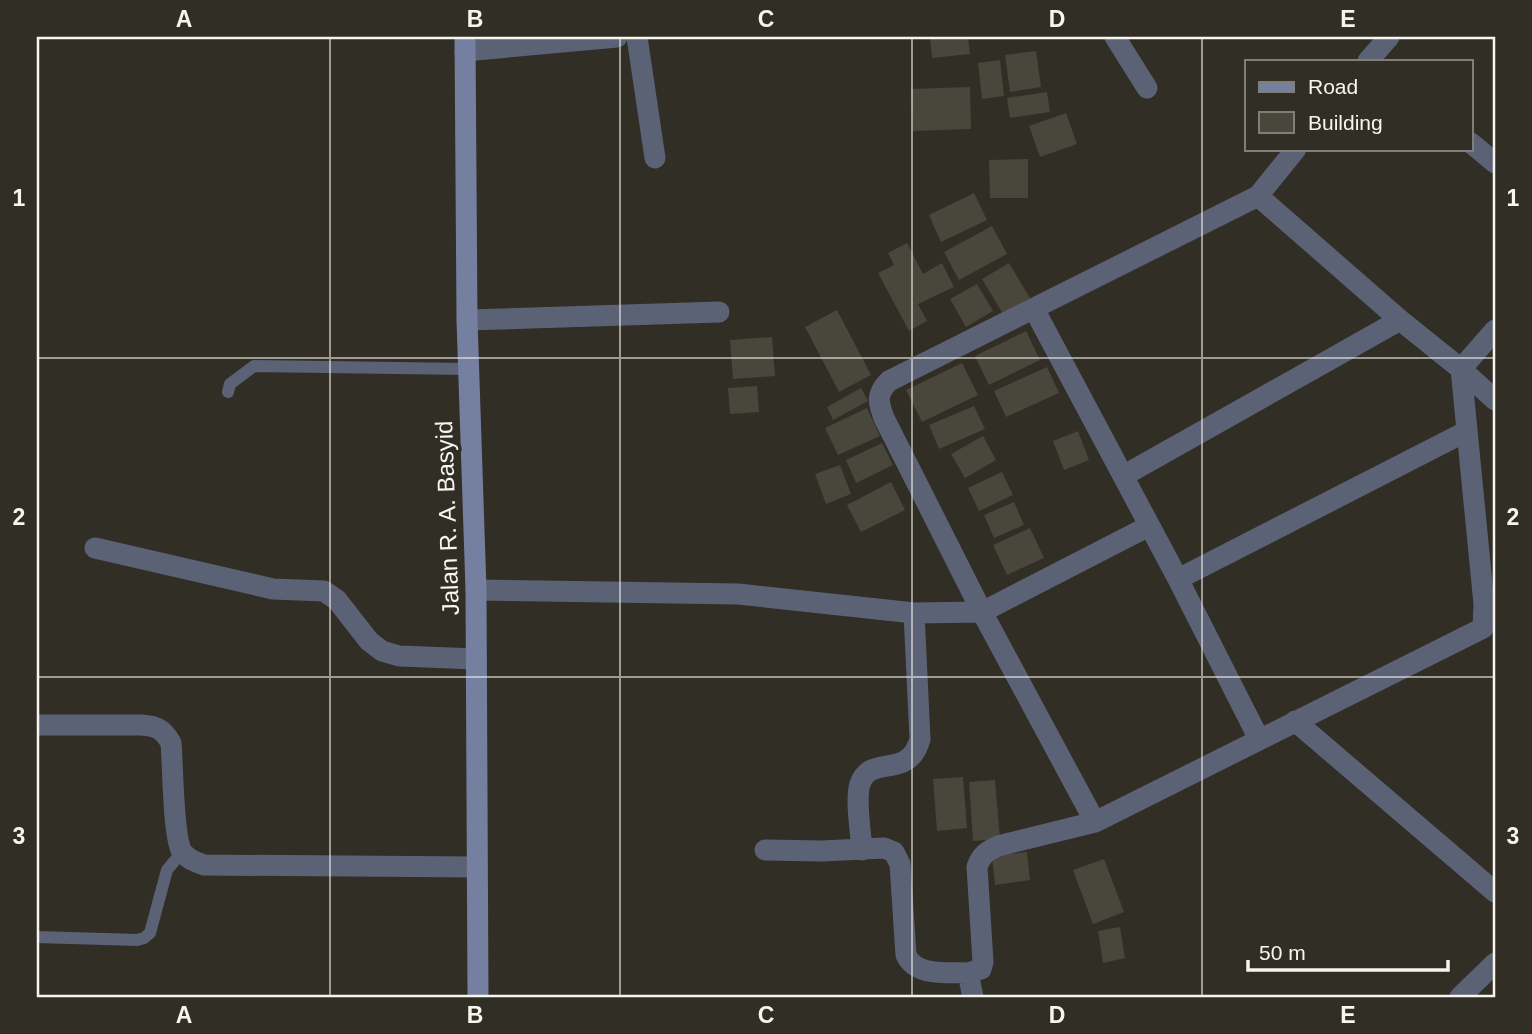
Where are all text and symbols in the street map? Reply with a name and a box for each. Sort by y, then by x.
text: A [176,6,192,32]
text: B [467,6,483,32]
text: C [758,6,774,32]
text: D [1049,6,1065,32]
text: E [1340,6,1356,32]
legend [1245,60,1472,150]
text: Road [1308,75,1358,98]
text: Building [1308,111,1383,134]
text: 1 [13,185,26,211]
text: 1 [1507,185,1520,211]
street label: Jalan R. A. Basyid [430,420,464,616]
text: 2 [13,504,25,530]
text: 2 [1507,504,1519,530]
text: 3 [13,823,25,849]
text: 3 [1507,823,1519,849]
scale bar [1248,929,1448,973]
text: 50 m [1259,941,1306,964]
text: A [176,1002,192,1028]
text: B [467,1002,483,1028]
text: C [758,1002,774,1028]
text: D [1049,1002,1065,1028]
text: E [1340,1002,1356,1028]

